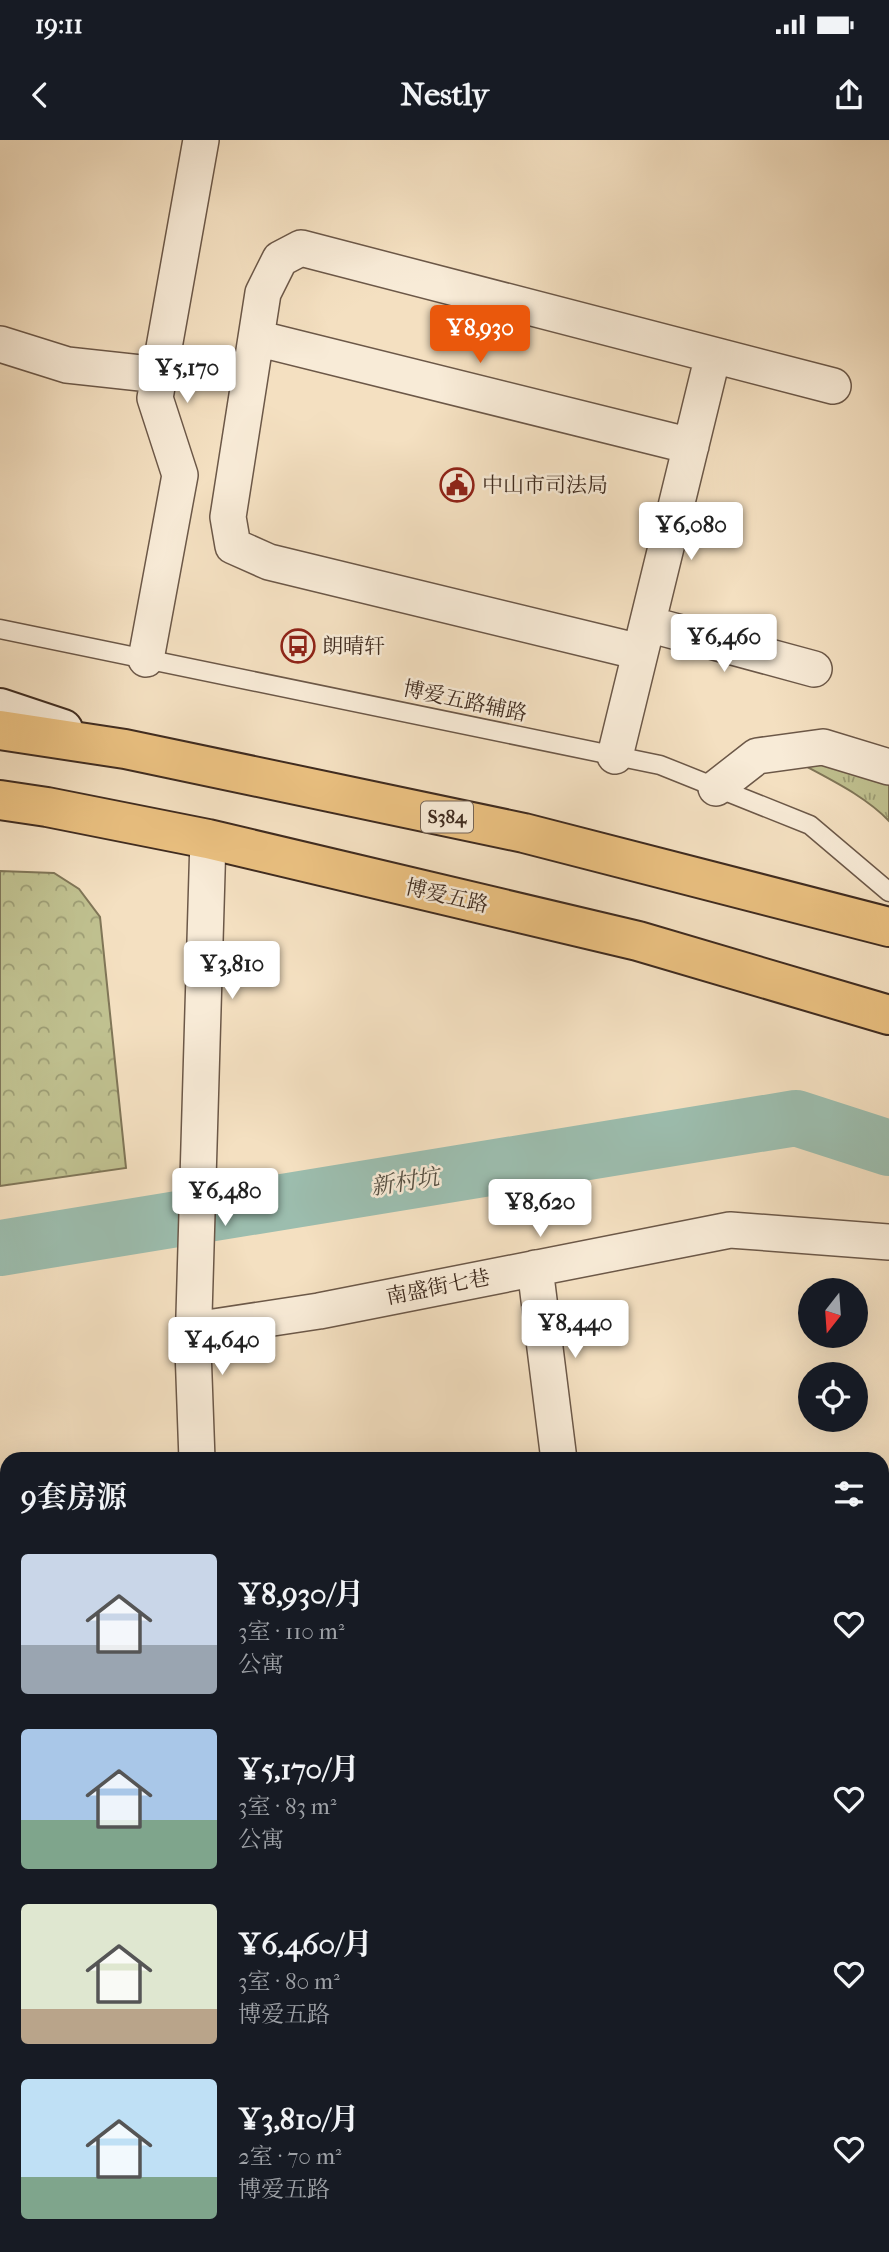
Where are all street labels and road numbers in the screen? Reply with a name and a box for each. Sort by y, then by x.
street label: 博爱五路辅路 [401,676,529,726]
road number: S384 [421,802,473,832]
street label: 博爱五路 [403,875,491,917]
street label: 南盛街七巷 [384,1265,492,1309]

